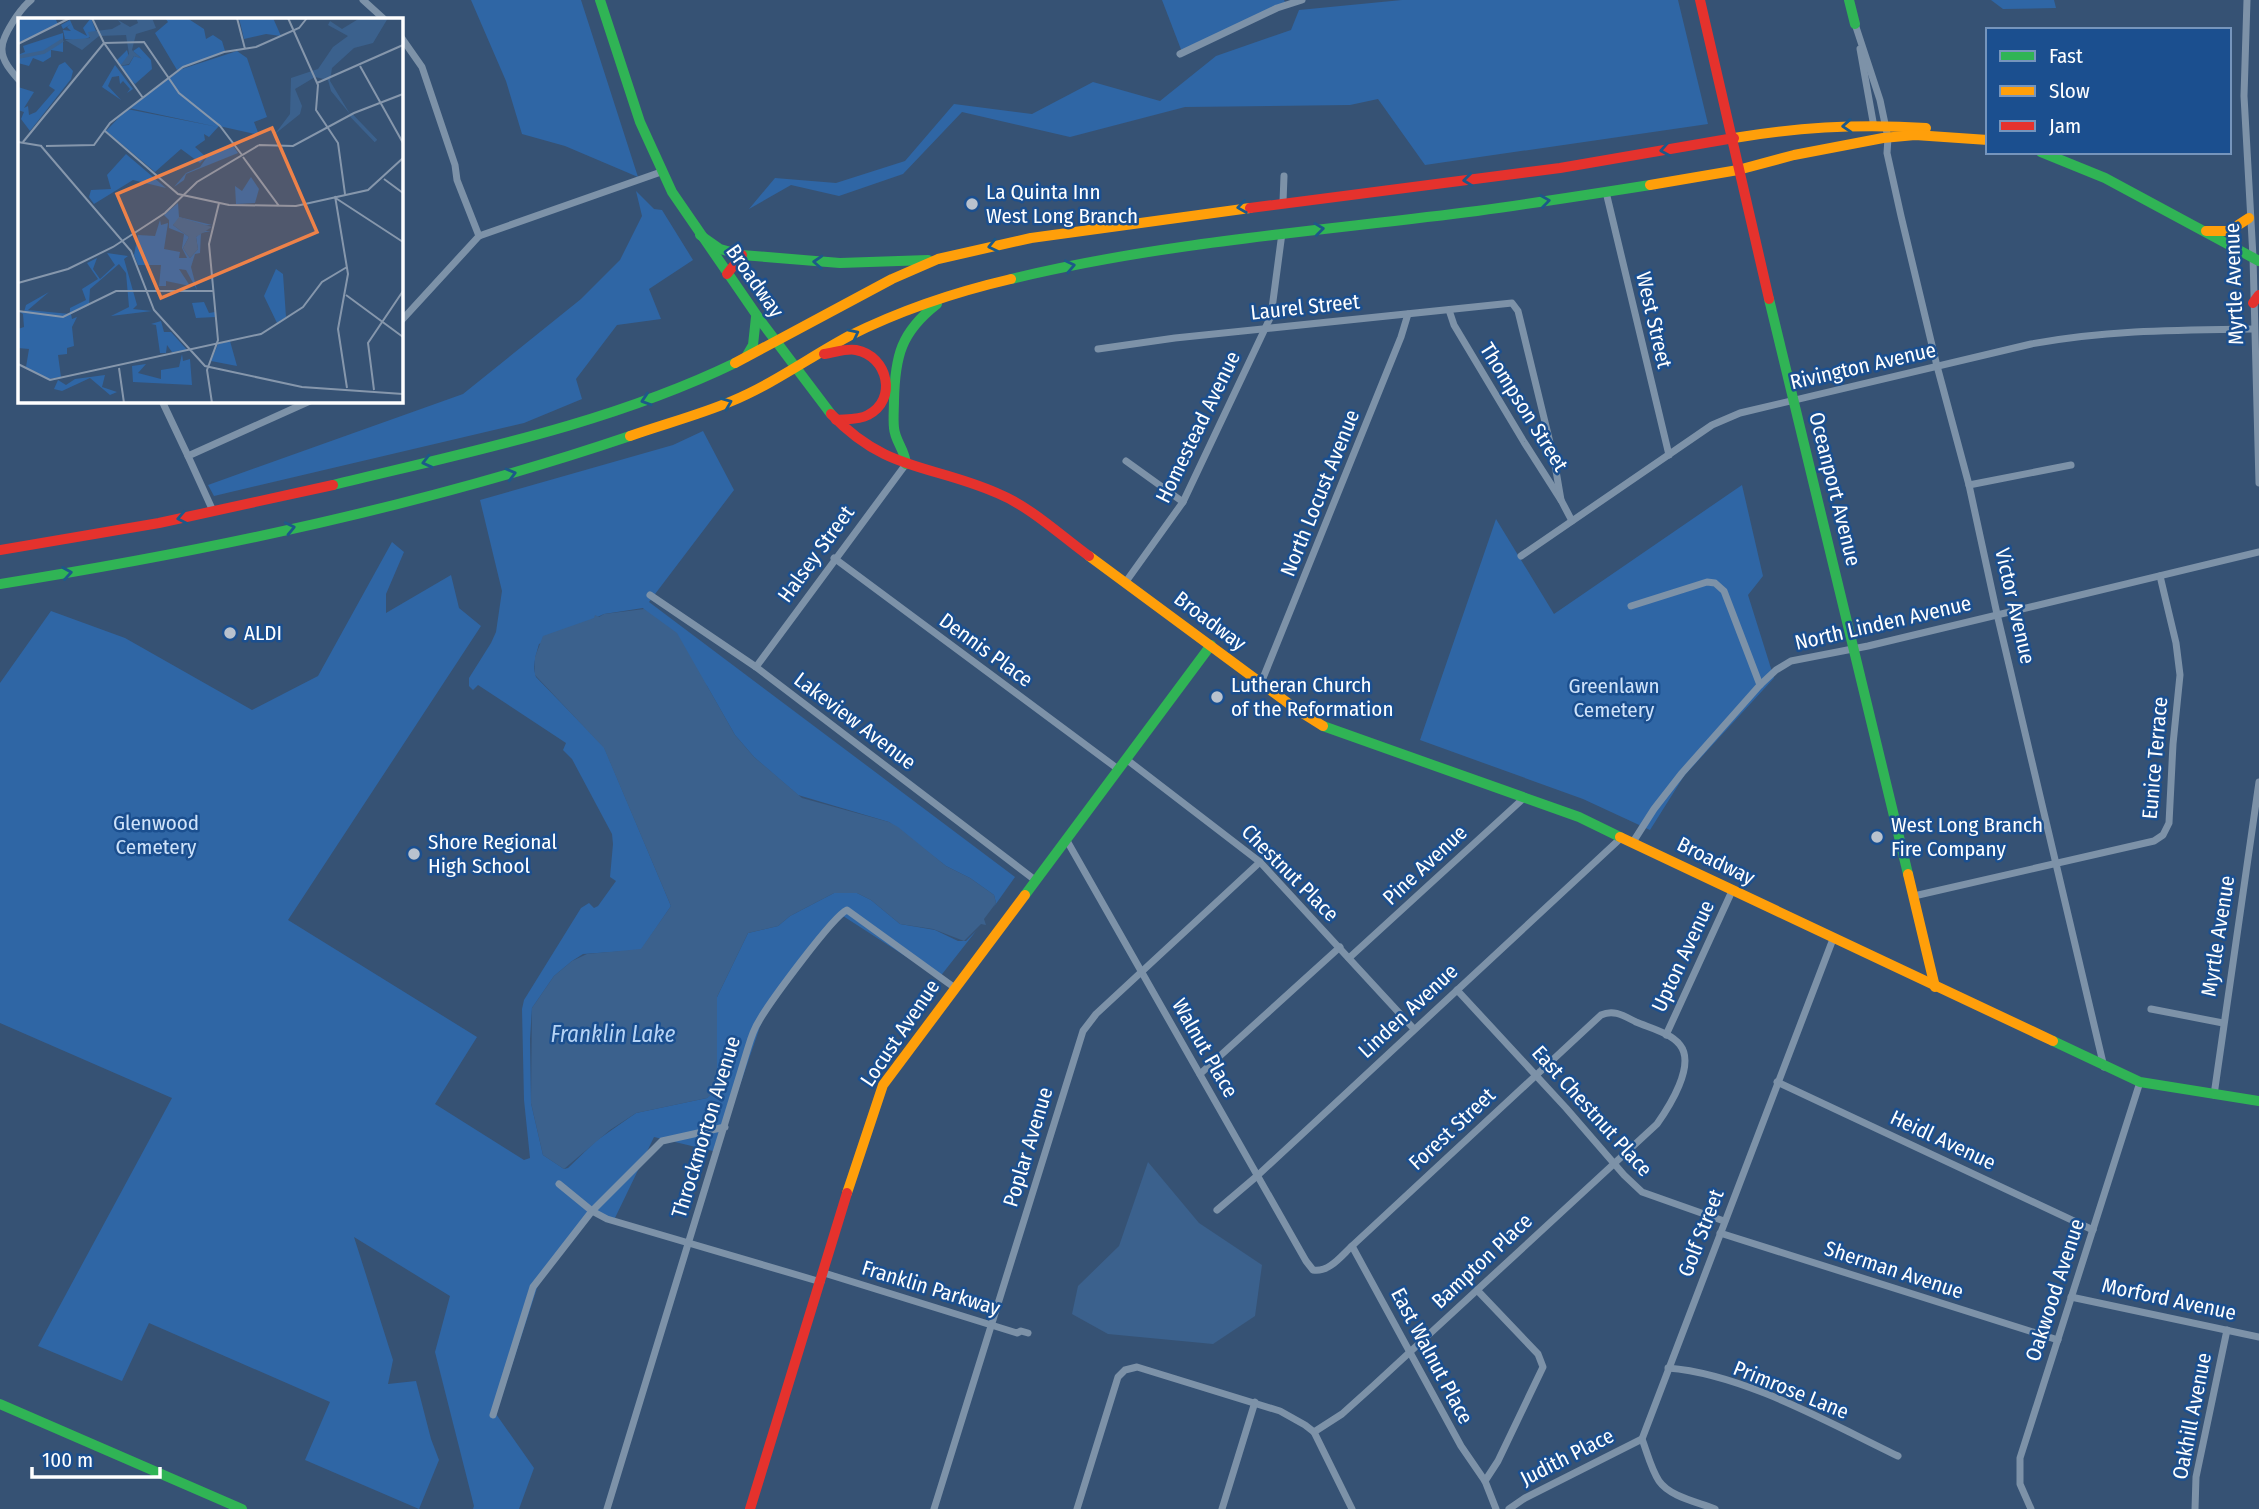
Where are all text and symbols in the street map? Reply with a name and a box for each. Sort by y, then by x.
inset map [18,18,402,402]
legend [1986,28,2231,154]
text: Fast [2049,43,2083,69]
text: Slow [2049,78,2090,104]
text: Jam [2049,113,2081,139]
one-way arrow [1842,118,1853,133]
one-way arrow [1659,142,1671,157]
one-way arrow [1462,173,1474,188]
place label: La Quinta Inn West Long Branch [986,179,1138,229]
one-way arrow [1539,194,1551,209]
marker: La Quinta Inn West Long Branch [964,196,980,212]
one-way arrow [1236,200,1248,215]
one-way arrow [1314,221,1325,236]
street label: Myrtle Avenue [2219,223,2249,345]
one-way arrow [987,237,999,252]
street label: Broadway [720,239,790,323]
one-way arrow [812,255,823,270]
one-way arrow [1064,259,1076,274]
street label: West Street [1630,269,1678,371]
street label: Laurel Street [1249,288,1361,326]
one-way arrow [847,329,859,343]
street label: Rivington Avenue [1787,337,1939,395]
street label: Thompson Street [1474,338,1574,476]
street label: Homestead Avenue [1150,347,1246,507]
one-way arrow [641,392,653,406]
one-way arrow [721,397,733,411]
street label: North Locust Avenue [1275,406,1365,580]
street label: Oceanport Avenue [1803,409,1867,569]
one-way arrow [421,454,433,468]
one-way arrow [505,467,517,482]
street label: Halsey Street [772,500,860,608]
one-way arrow [176,509,188,524]
one-way arrow [284,522,296,537]
street label: Victor Avenue [1989,546,2041,666]
one-way arrow [61,566,73,581]
street label: Broadway [1169,586,1252,657]
street label: North Linden Avenue [1792,590,1974,656]
street label: Dennis Place [934,607,1038,693]
place label: ALDI [244,620,282,646]
marker: ALDI [222,625,238,641]
street label: Lakeview Avenue [789,667,921,775]
place label: Lutheran Church of the Reformation [1231,672,1393,722]
park label: Greenlawn Cemetery [1568,673,1660,723]
marker: Lutheran Church of the Reformation [1209,689,1225,705]
street label: Eunice Terrace [2137,696,2173,820]
park label: Glenwood Cemetery [113,810,199,860]
place label: West Long Branch Fire Company [1891,812,2043,862]
street label: Chestnut Place [1236,819,1344,927]
street label: Pine Avenue [1377,819,1473,911]
place label: Shore Regional High School [428,829,557,879]
marker: West Long Branch Fire Company [1869,829,1885,845]
street label: Broadway [1673,831,1760,891]
marker: Shore Regional High School [406,846,422,862]
street label: Myrtle Avenue [2196,874,2240,998]
street label: Upton Avenue [1646,896,1720,1016]
street label: Linden Avenue [1353,958,1463,1064]
street label: Locust Avenue [855,975,945,1091]
street label: Walnut Place [1166,994,1244,1102]
water label: Franklin Lake [551,1020,675,1048]
street label: Throckmorton Avenue [666,1033,746,1221]
street label: East Chestnut Place [1526,1040,1658,1182]
street label: Forest Street [1403,1082,1501,1176]
street label: Poplar Avenue [997,1084,1059,1210]
street label: Heidl Avenue [1886,1104,2000,1176]
street label: Golf Street [1672,1185,1730,1280]
street label: Bampton Place [1426,1208,1538,1314]
street label: Oakwood Avenue [2020,1216,2090,1364]
street label: Sherman Avenue [1821,1235,1967,1305]
street label: Franklin Parkway [859,1255,1004,1322]
street label: Morford Avenue [2099,1272,2239,1326]
street label: East Walnut Place [1385,1283,1479,1429]
street label: Oakhill Avenue [2167,1350,2217,1482]
street label: Primrose Lane [1729,1355,1853,1425]
street label: Judith Place [1516,1422,1618,1492]
scale bar [32,1436,159,1480]
text: 100 m [42,1447,93,1473]

